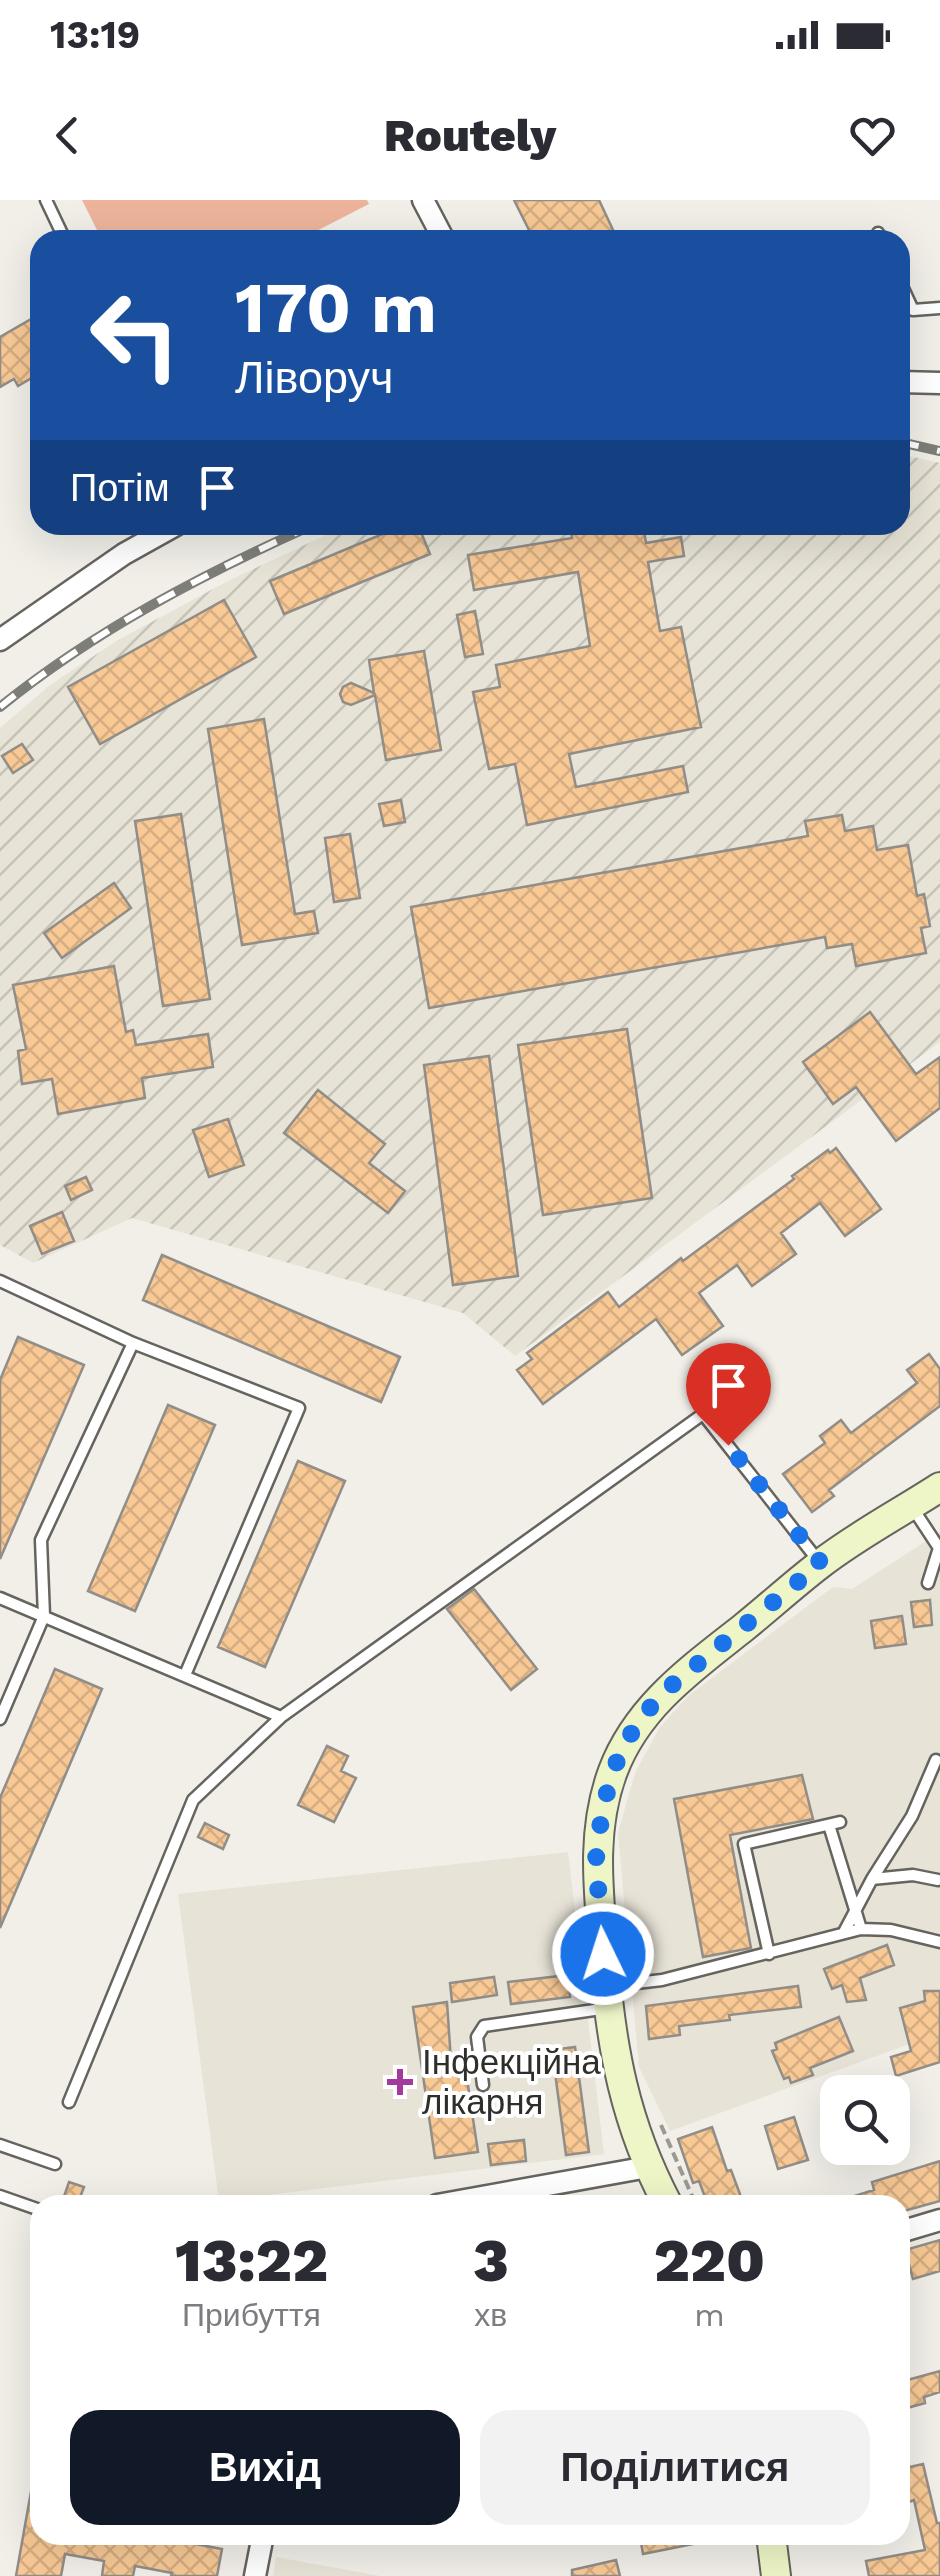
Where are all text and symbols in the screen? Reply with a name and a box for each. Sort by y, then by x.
text: 13:19 [50,13,140,57]
icon: back [40,108,95,163]
icon: heart [845,108,900,163]
text: Routely [384,109,556,162]
text: 170 m [235,267,437,349]
icon: left [70,270,200,400]
text: Ліворуч [235,351,393,404]
icon: arrive [190,460,245,515]
text: Потім [70,466,170,510]
pin [686,1343,771,1446]
icon: arrive [701,1358,756,1413]
position arrow [551,1902,655,2006]
place label: Інфекційна лікарня [422,2041,601,2123]
marker: Інфекційна лікарня [387,2069,413,2095]
map controls [820,2075,910,2165]
button: search [820,2075,910,2165]
text: 13:22 [175,2225,328,2296]
text: 3 [473,2225,509,2296]
text: 220 [654,2225,765,2296]
text: Прибуття [182,2296,321,2334]
text: хв [474,2296,507,2334]
text: m [694,2296,725,2334]
button: Вихід [70,2410,460,2525]
button: Поділитися [480,2410,870,2525]

